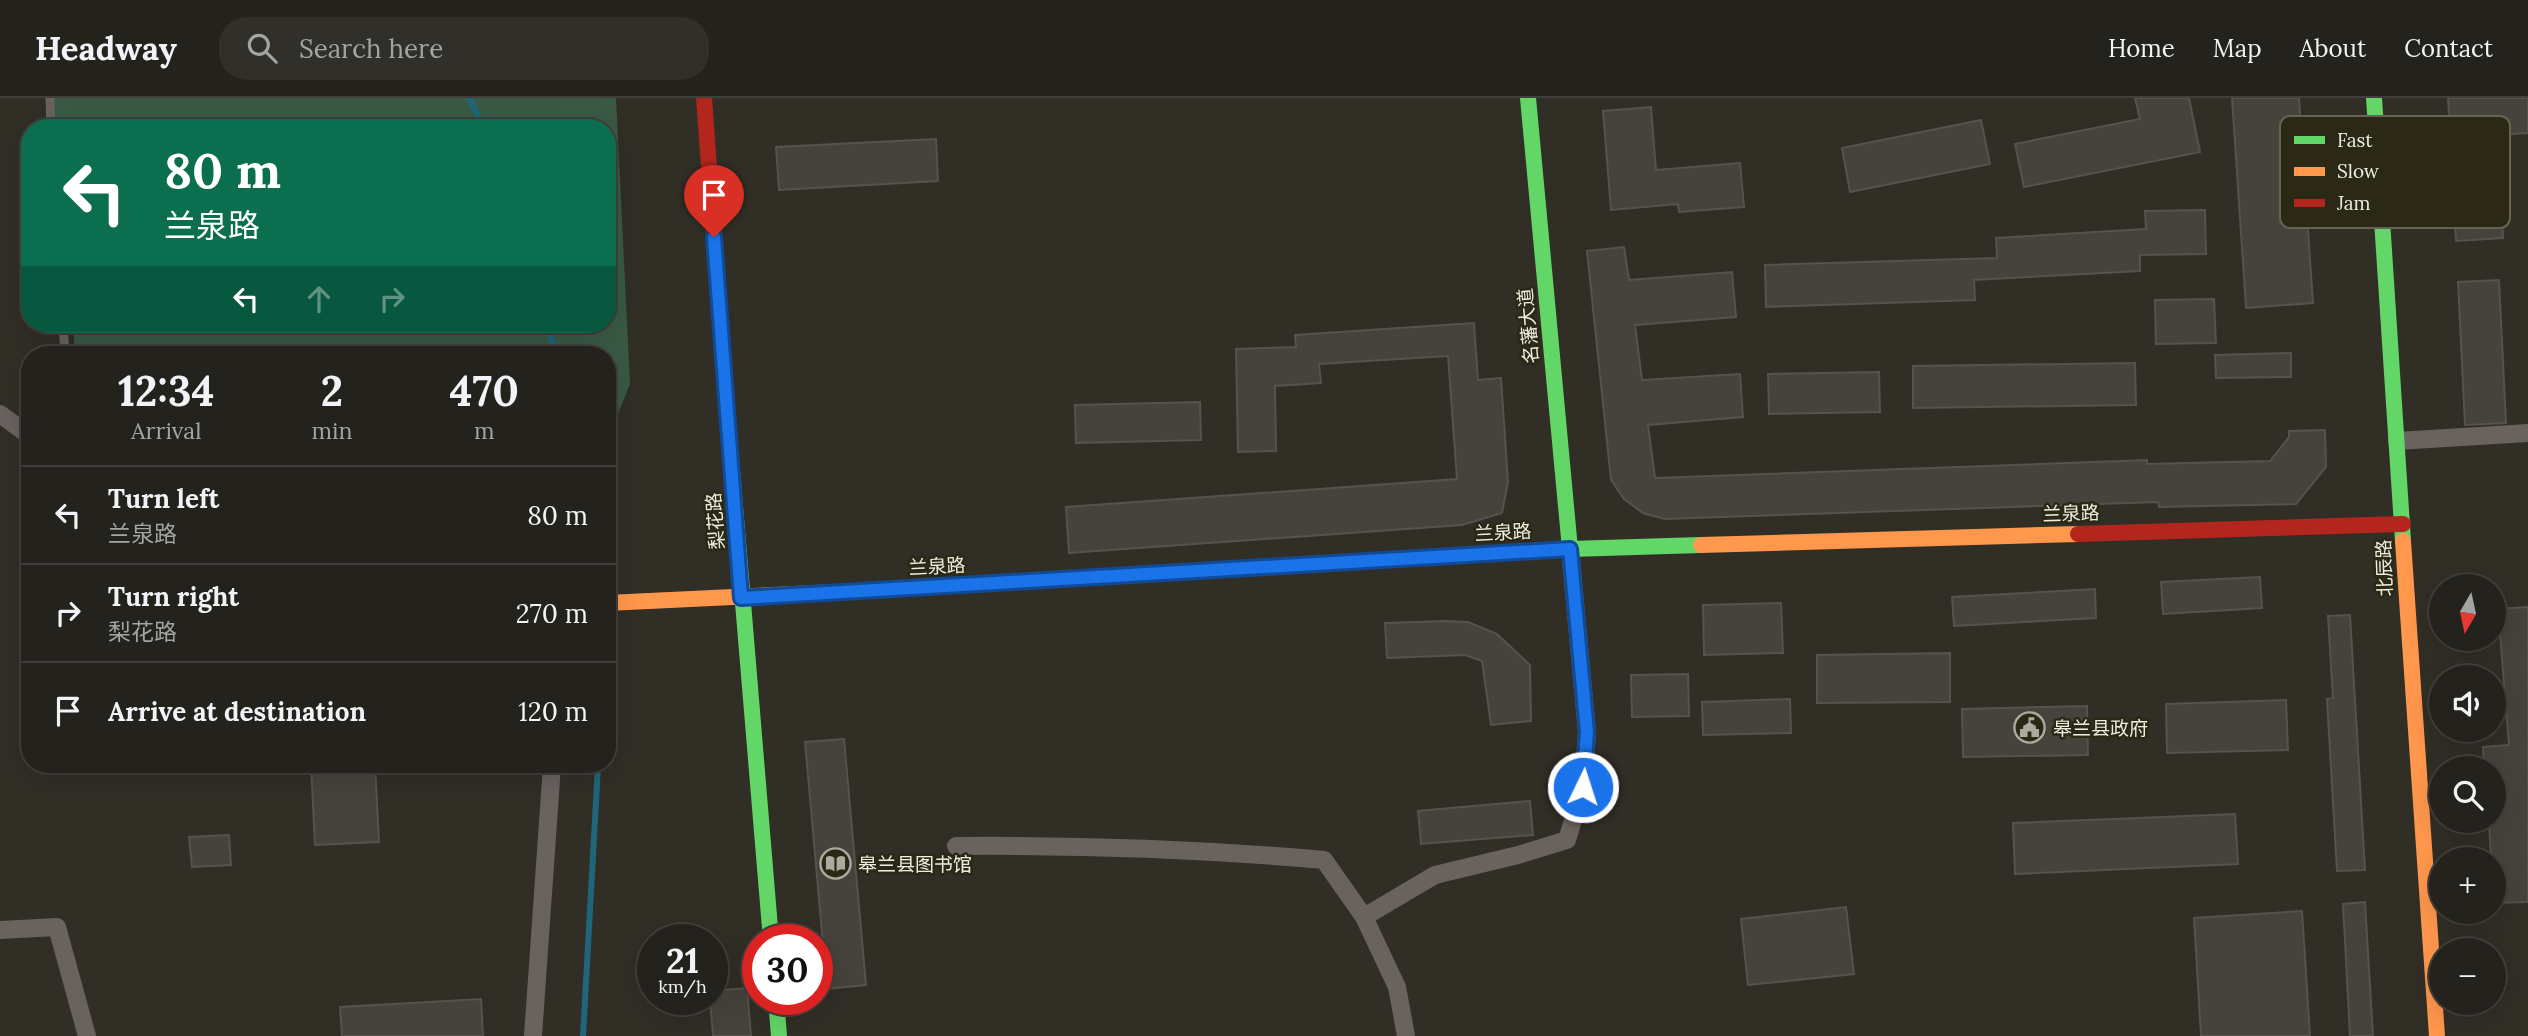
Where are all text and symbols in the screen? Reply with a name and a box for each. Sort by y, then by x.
search box [219,17,709,80]
text: Headway [35,27,177,69]
icon: search [243,29,281,67]
text: Search here [299,32,443,65]
text: Home [2108,33,2175,64]
text: Map [2213,33,2262,64]
text: About [2300,33,2366,64]
text: Contact [2404,33,2493,64]
legend [2280,116,2510,228]
text: Fast [2337,128,2373,152]
text: 80 m [164,139,281,201]
icon: left [49,147,140,238]
text: Slow [2337,159,2380,183]
pin [684,165,744,237]
icon: arrive [695,176,733,214]
text: Jam [2336,191,2371,215]
text: 兰泉路 [164,205,260,246]
icon: left [227,280,265,318]
icon: ahead [300,280,338,318]
icon: right [373,280,411,318]
street label: 名藩大道 [1513,287,1543,365]
text: 12:34 [118,364,214,418]
text: 2 [321,364,343,418]
text: 470 [450,364,519,418]
text: Arrival [131,416,201,445]
text: min [312,416,353,445]
text: m [474,416,495,445]
text: Turn left [108,482,219,515]
street label: 梨花路 [701,492,729,550]
icon: left [49,496,87,534]
text: 80 m [527,499,588,532]
street label: 兰泉路 [2042,500,2100,526]
text: 兰泉路 [108,519,177,548]
street label: 兰泉路 [1474,519,1532,545]
street label: 北辰路 [2371,539,2397,597]
street label: 兰泉路 [908,553,966,579]
north arrow [2429,574,2506,651]
map controls [2429,574,2506,1015]
text: Turn right [108,580,239,613]
icon: right [49,594,87,632]
text: 270 m [516,597,588,630]
text: 梨花路 [108,617,177,646]
button: sound [2429,665,2506,742]
icon: arrive [49,692,87,730]
text: Arrive at destination [108,695,366,728]
text: 120 m [518,695,588,728]
public building icon: 皋兰县政府 [2013,711,2047,745]
place label: 皋兰县政府 [2053,716,2148,740]
position arrow [1546,750,1620,824]
button: search [2429,756,2506,833]
library icon: 皋兰县图书馆 [818,847,852,881]
button: + [2429,847,2506,924]
place label: 皋兰县图书馆 [858,852,972,876]
speed limit sign: 30 [742,924,833,1015]
text: 21 [666,938,699,983]
button: − [2429,938,2506,1015]
text: km/h [658,975,707,998]

